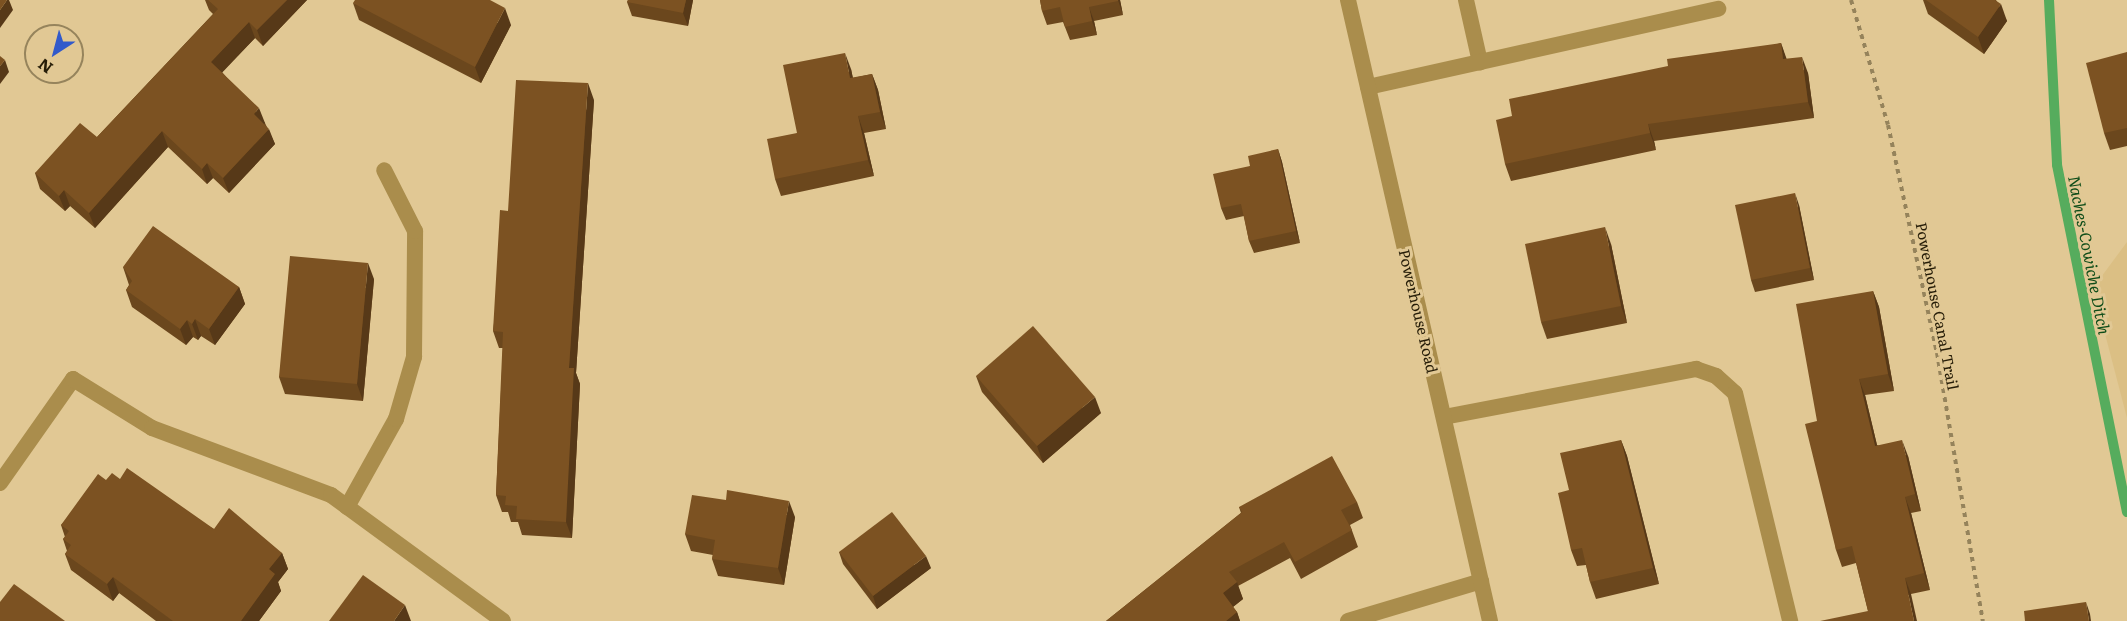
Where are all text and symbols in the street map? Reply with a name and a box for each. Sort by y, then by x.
north arrow [24,24,84,84]
text: N [32,53,57,81]
water label: Naches-Cowiche Ditch [2065,174,2115,336]
street label: Powerhouse Canal Trail [1913,221,1963,391]
street label: Powerhouse Road [1396,247,1442,375]

